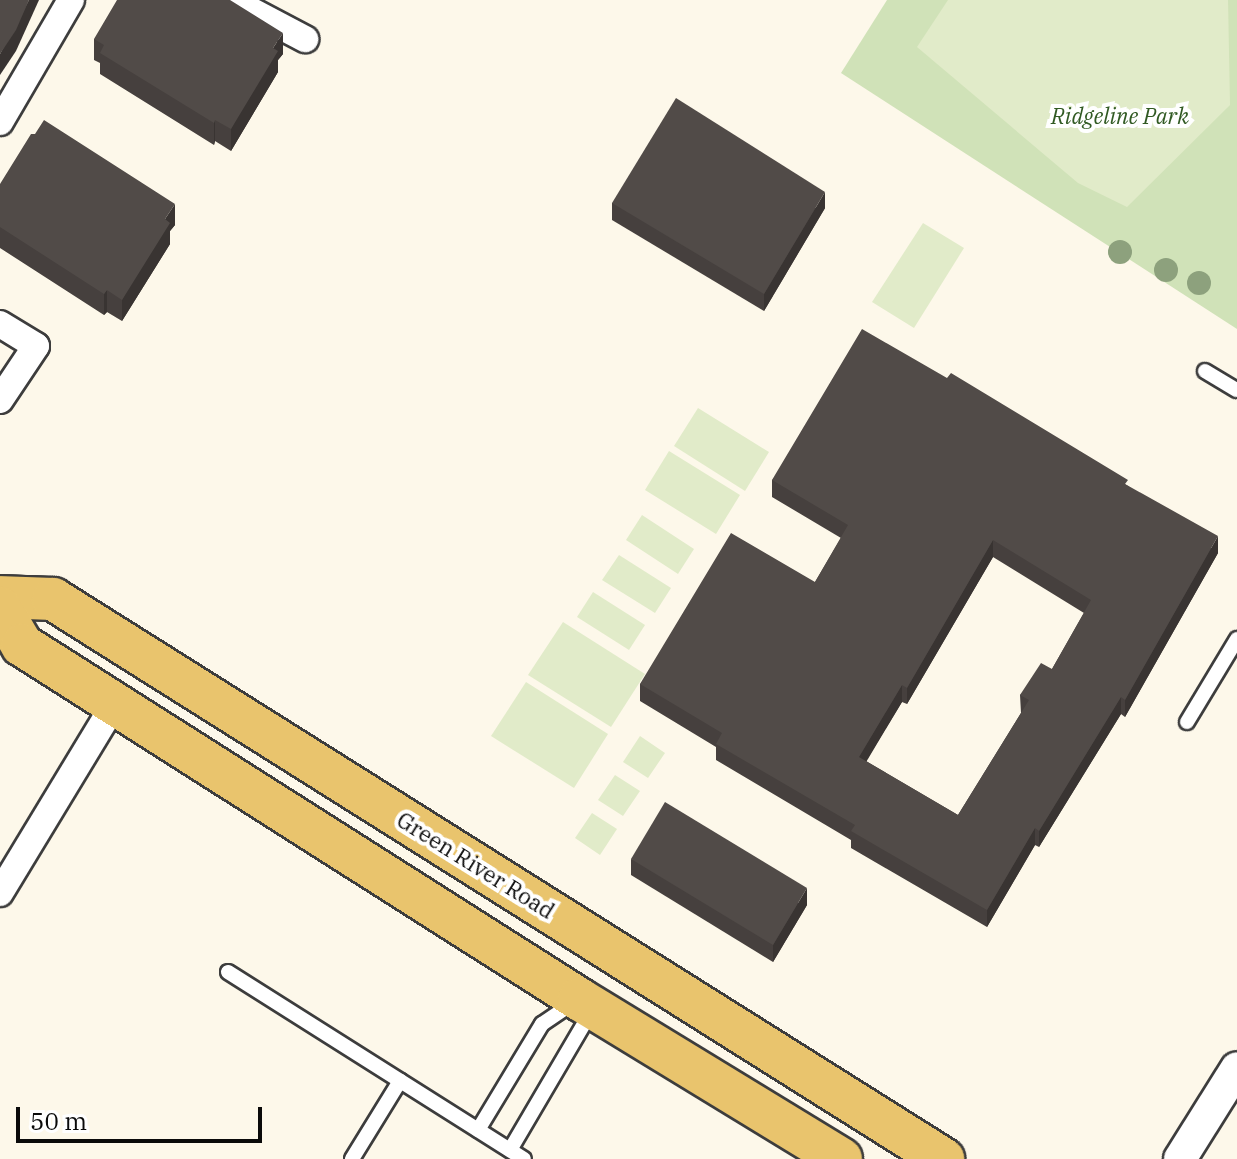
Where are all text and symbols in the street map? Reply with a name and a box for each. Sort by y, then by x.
park label: Ridgeline Park [1051,103,1189,129]
street label: Green River Road [392,806,560,924]
scale bar [20,1091,266,1141]
text: 50 m [30,1105,87,1137]

